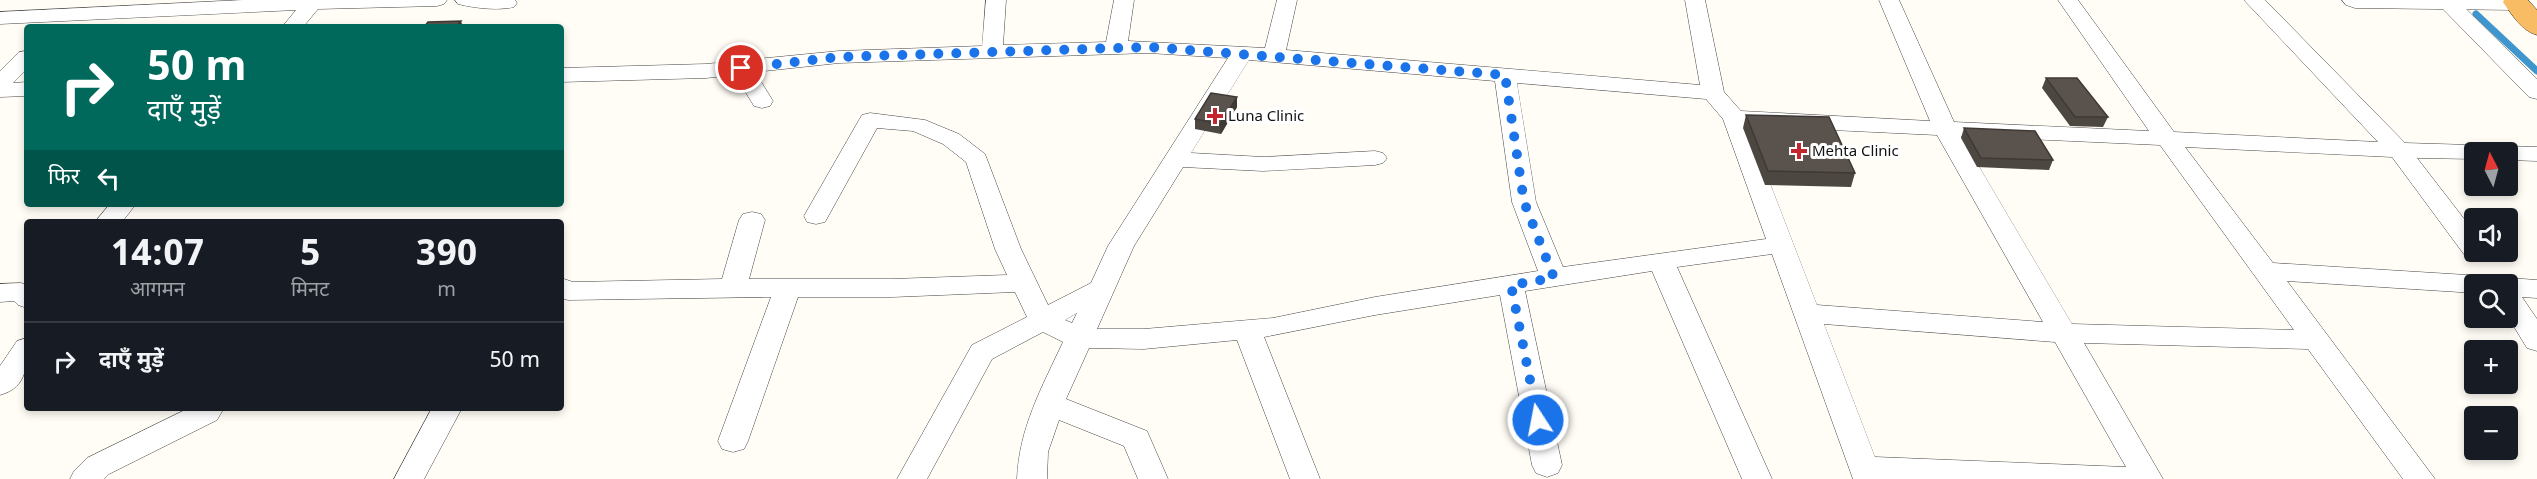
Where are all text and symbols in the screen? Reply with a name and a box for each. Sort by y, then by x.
text: 50 m [147,42,247,97]
pin [715,42,766,93]
icon: right [48,48,126,126]
icon: arrive [724,51,757,84]
text: दाएँ मुड़ें [147,95,221,130]
marker: Luna Clinic [1206,107,1224,125]
place label: Luna Clinic [1228,108,1304,127]
marker: Mehta Clinic [1790,142,1808,160]
north arrow [2464,142,2518,196]
map controls [2464,142,2518,460]
place label: Mehta Clinic [1812,143,1899,162]
icon: left [92,162,125,195]
text: फिर [48,164,80,193]
button: sound [2464,208,2518,262]
text: 14:07 [111,233,204,280]
text: 5 [300,233,320,280]
text: 390 [416,233,477,280]
button: search [2464,274,2518,328]
text: आगमन [130,278,185,304]
text: मिनट [291,278,329,304]
text: m [437,278,456,304]
button: + [2464,340,2518,394]
icon: right [48,345,81,378]
text: दाएँ मुड़ें [99,347,164,376]
text: 50 m [489,347,540,376]
position arrow [1506,388,1570,452]
button: − [2464,406,2518,460]

